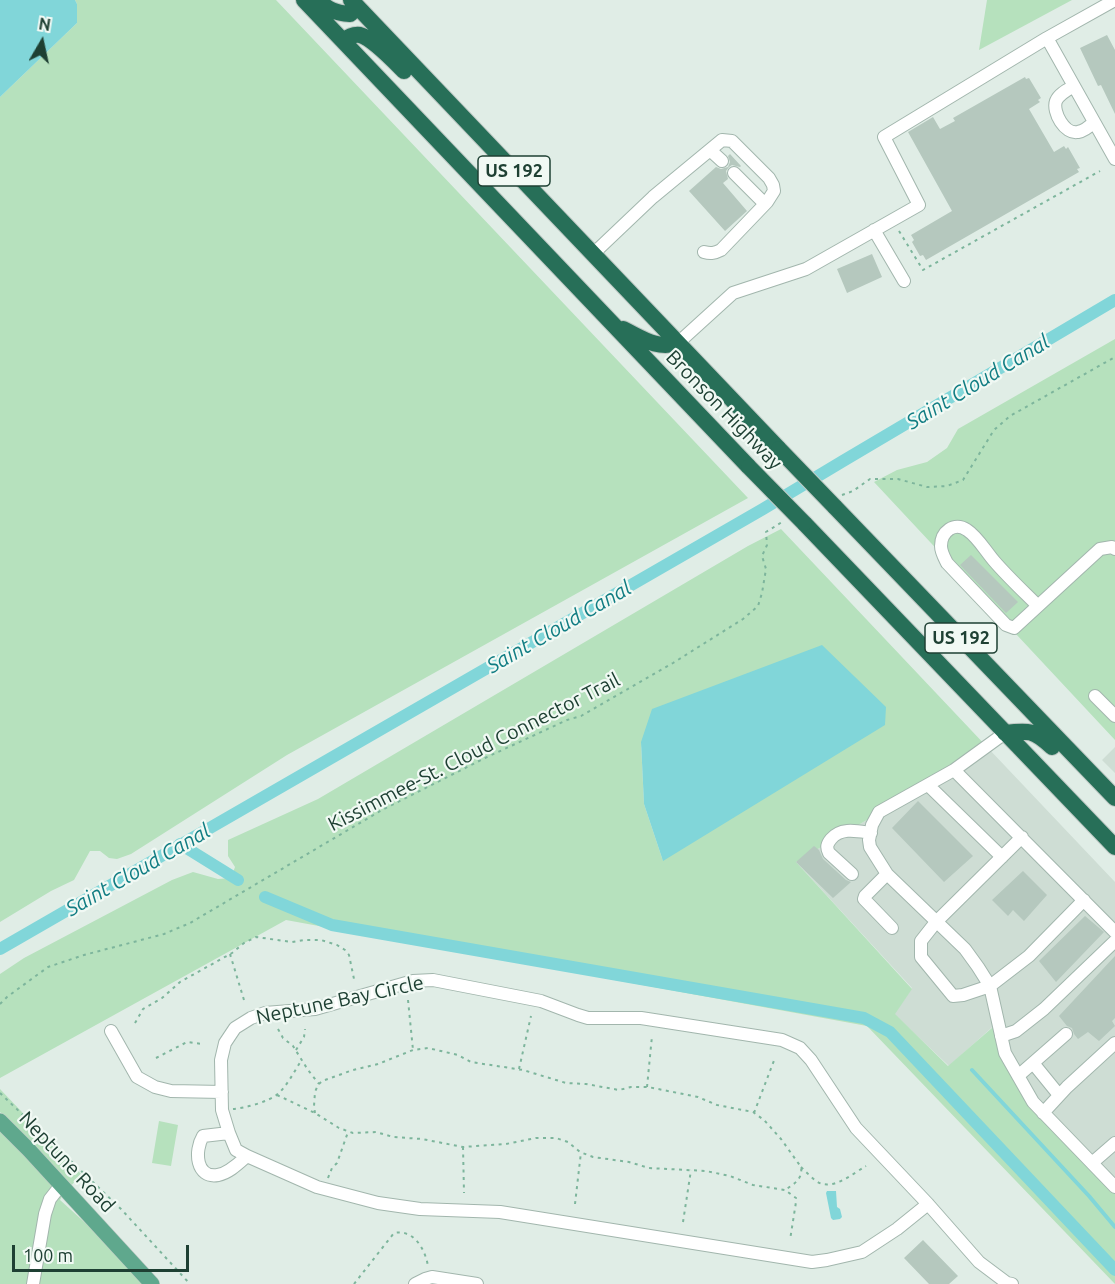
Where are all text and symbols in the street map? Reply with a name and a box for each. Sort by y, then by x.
north arrow [12,12,72,72]
text: N [38,14,52,34]
road number: US 192 [478,156,550,186]
water label: Saint Cloud Canal [902,329,1054,435]
street label: Bronson Highway [661,345,787,475]
water label: Saint Cloud Canal [482,575,636,679]
road number: US 192 [925,623,997,653]
street label: Kissimmee-St. Cloud Connector Trail [324,668,624,836]
water label: Saint Cloud Canal [61,818,215,922]
street label: Neptune Bay Circle [254,971,426,1029]
street label: Neptune Road [14,1106,120,1218]
scale bar [15,1233,192,1271]
text: 100 m [23,1245,73,1265]

